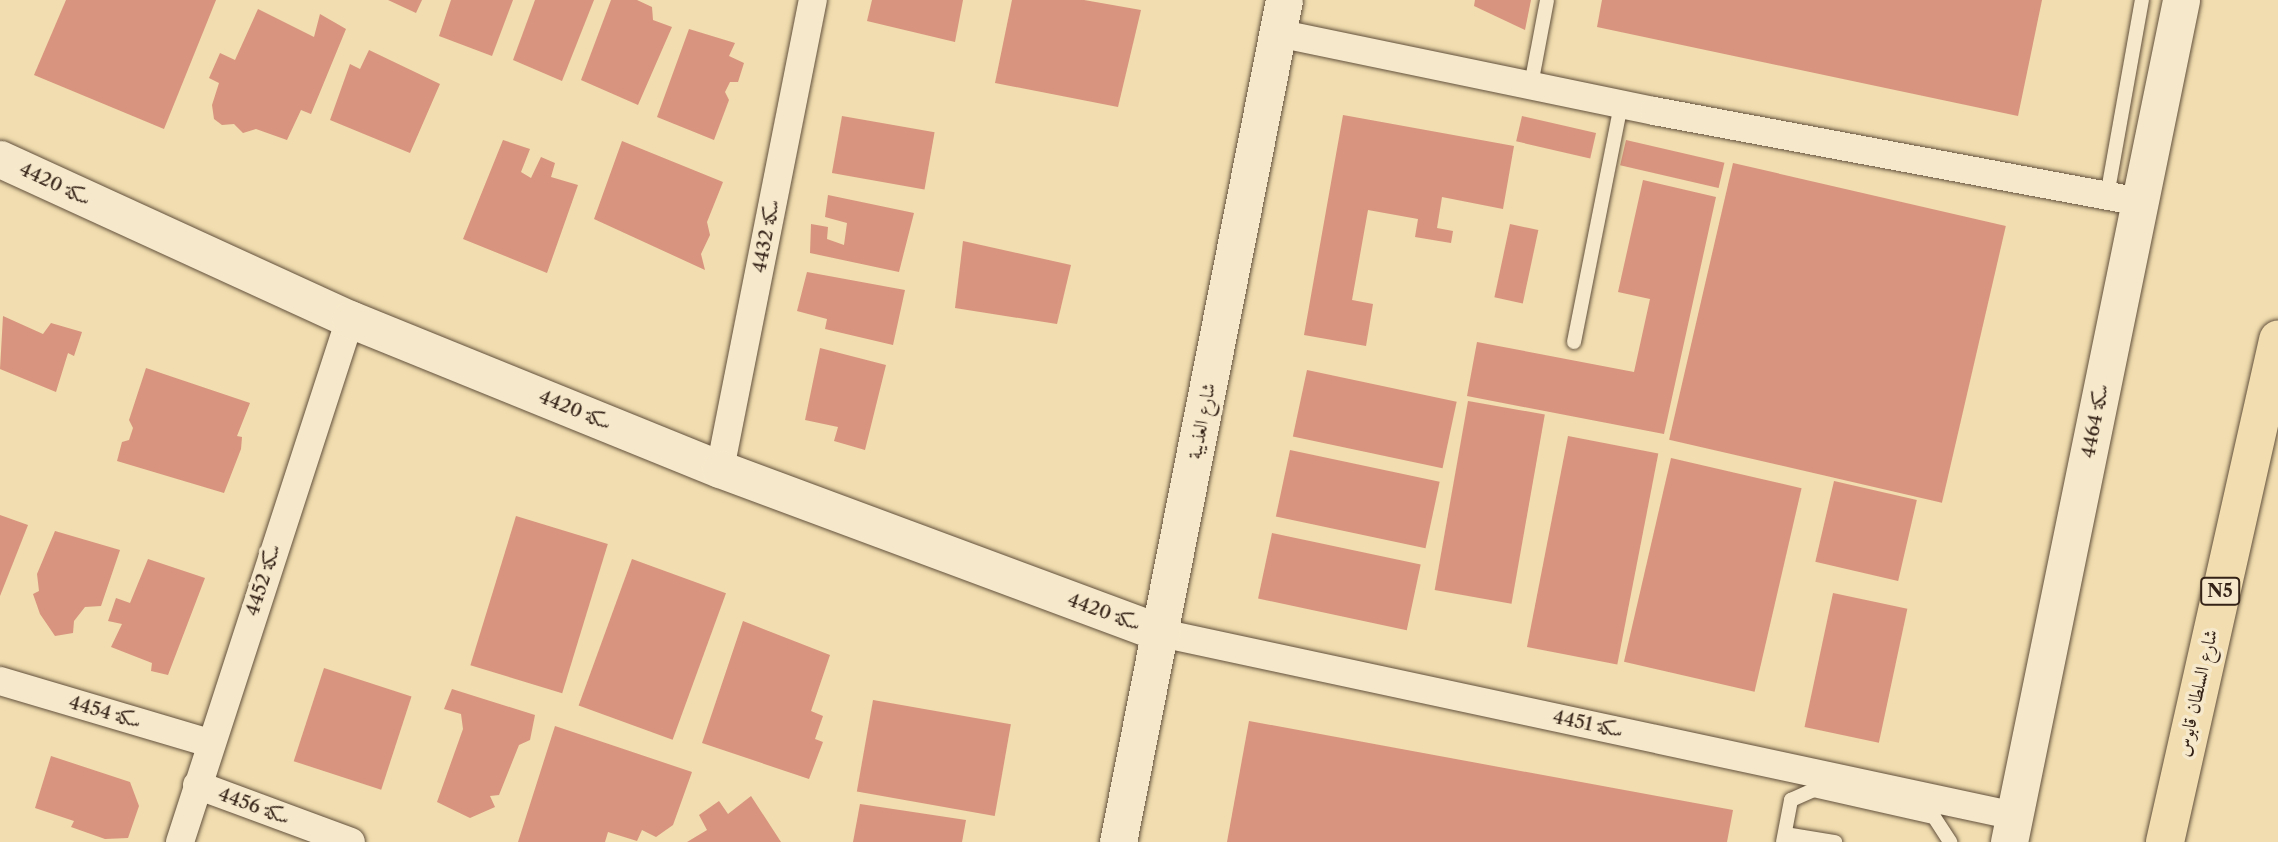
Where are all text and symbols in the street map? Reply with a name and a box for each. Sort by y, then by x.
street label: سكة 4420 [16,158,94,210]
street label: سكة 4432 [748,197,784,275]
street label: شارع العذيبة [1183,381,1221,461]
street label: سكة 4464 [2077,382,2113,460]
street label: سكة 4420 [536,385,614,435]
street label: سكة 4452 [241,541,285,619]
road number: N5 [2199,576,2241,606]
street label: سكة 4420 [1064,588,1144,636]
street label: شارع السلطان قابوس [2171,627,2223,759]
street label: سكة 4454 [66,691,144,733]
street label: سكة 4451 [1551,705,1625,743]
street label: سكة 4456 [215,783,293,829]

